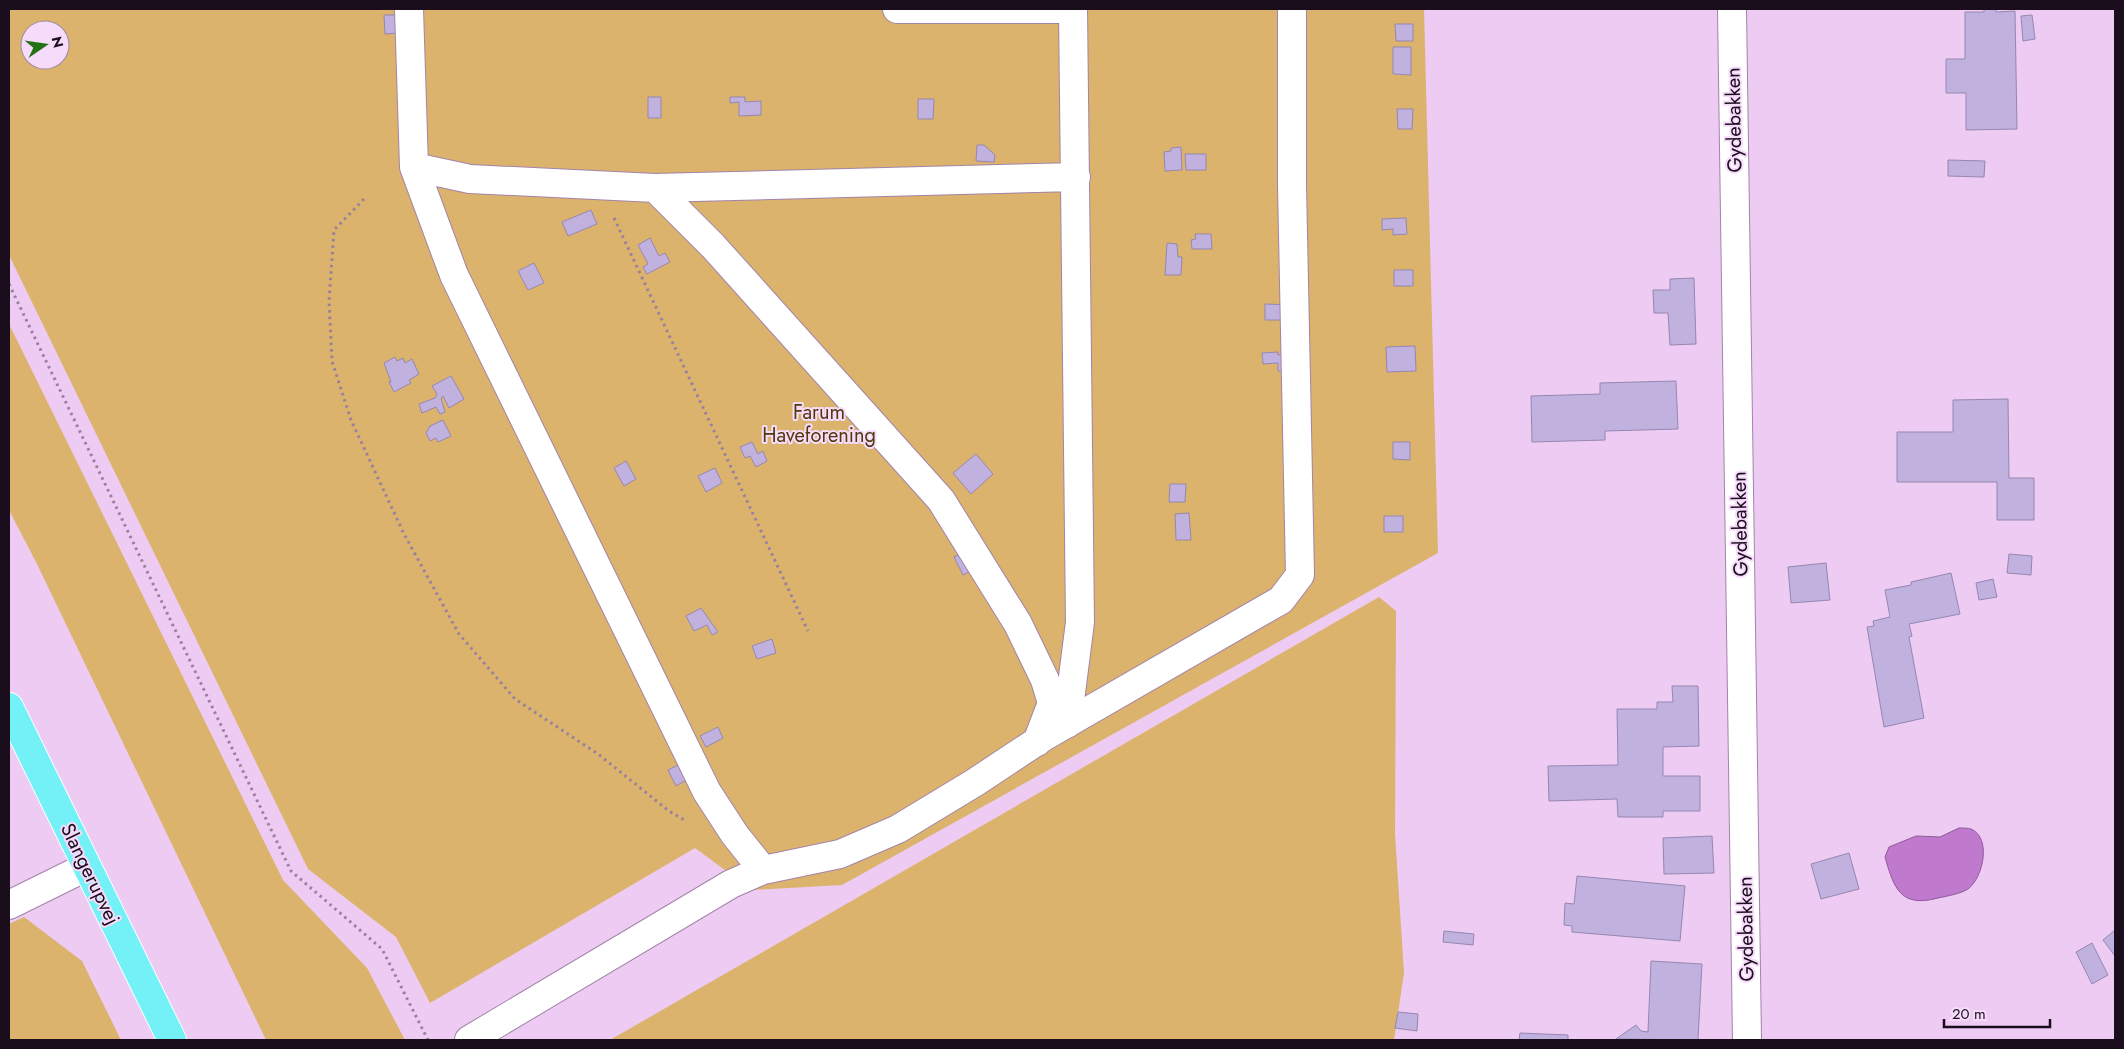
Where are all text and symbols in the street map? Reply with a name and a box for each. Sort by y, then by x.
north arrow [20,20,70,70]
text: N [47,34,69,50]
street label: Gydebakken [1719,67,1749,173]
park label: Farum Haveforening [762,398,876,450]
street label: Gydebakken [1725,471,1755,577]
street label: Slangerupvej [53,818,127,930]
street label: Gydebakken [1731,876,1761,982]
scale bar [1944,996,2050,1028]
text: 20 m [1952,1003,1986,1025]

